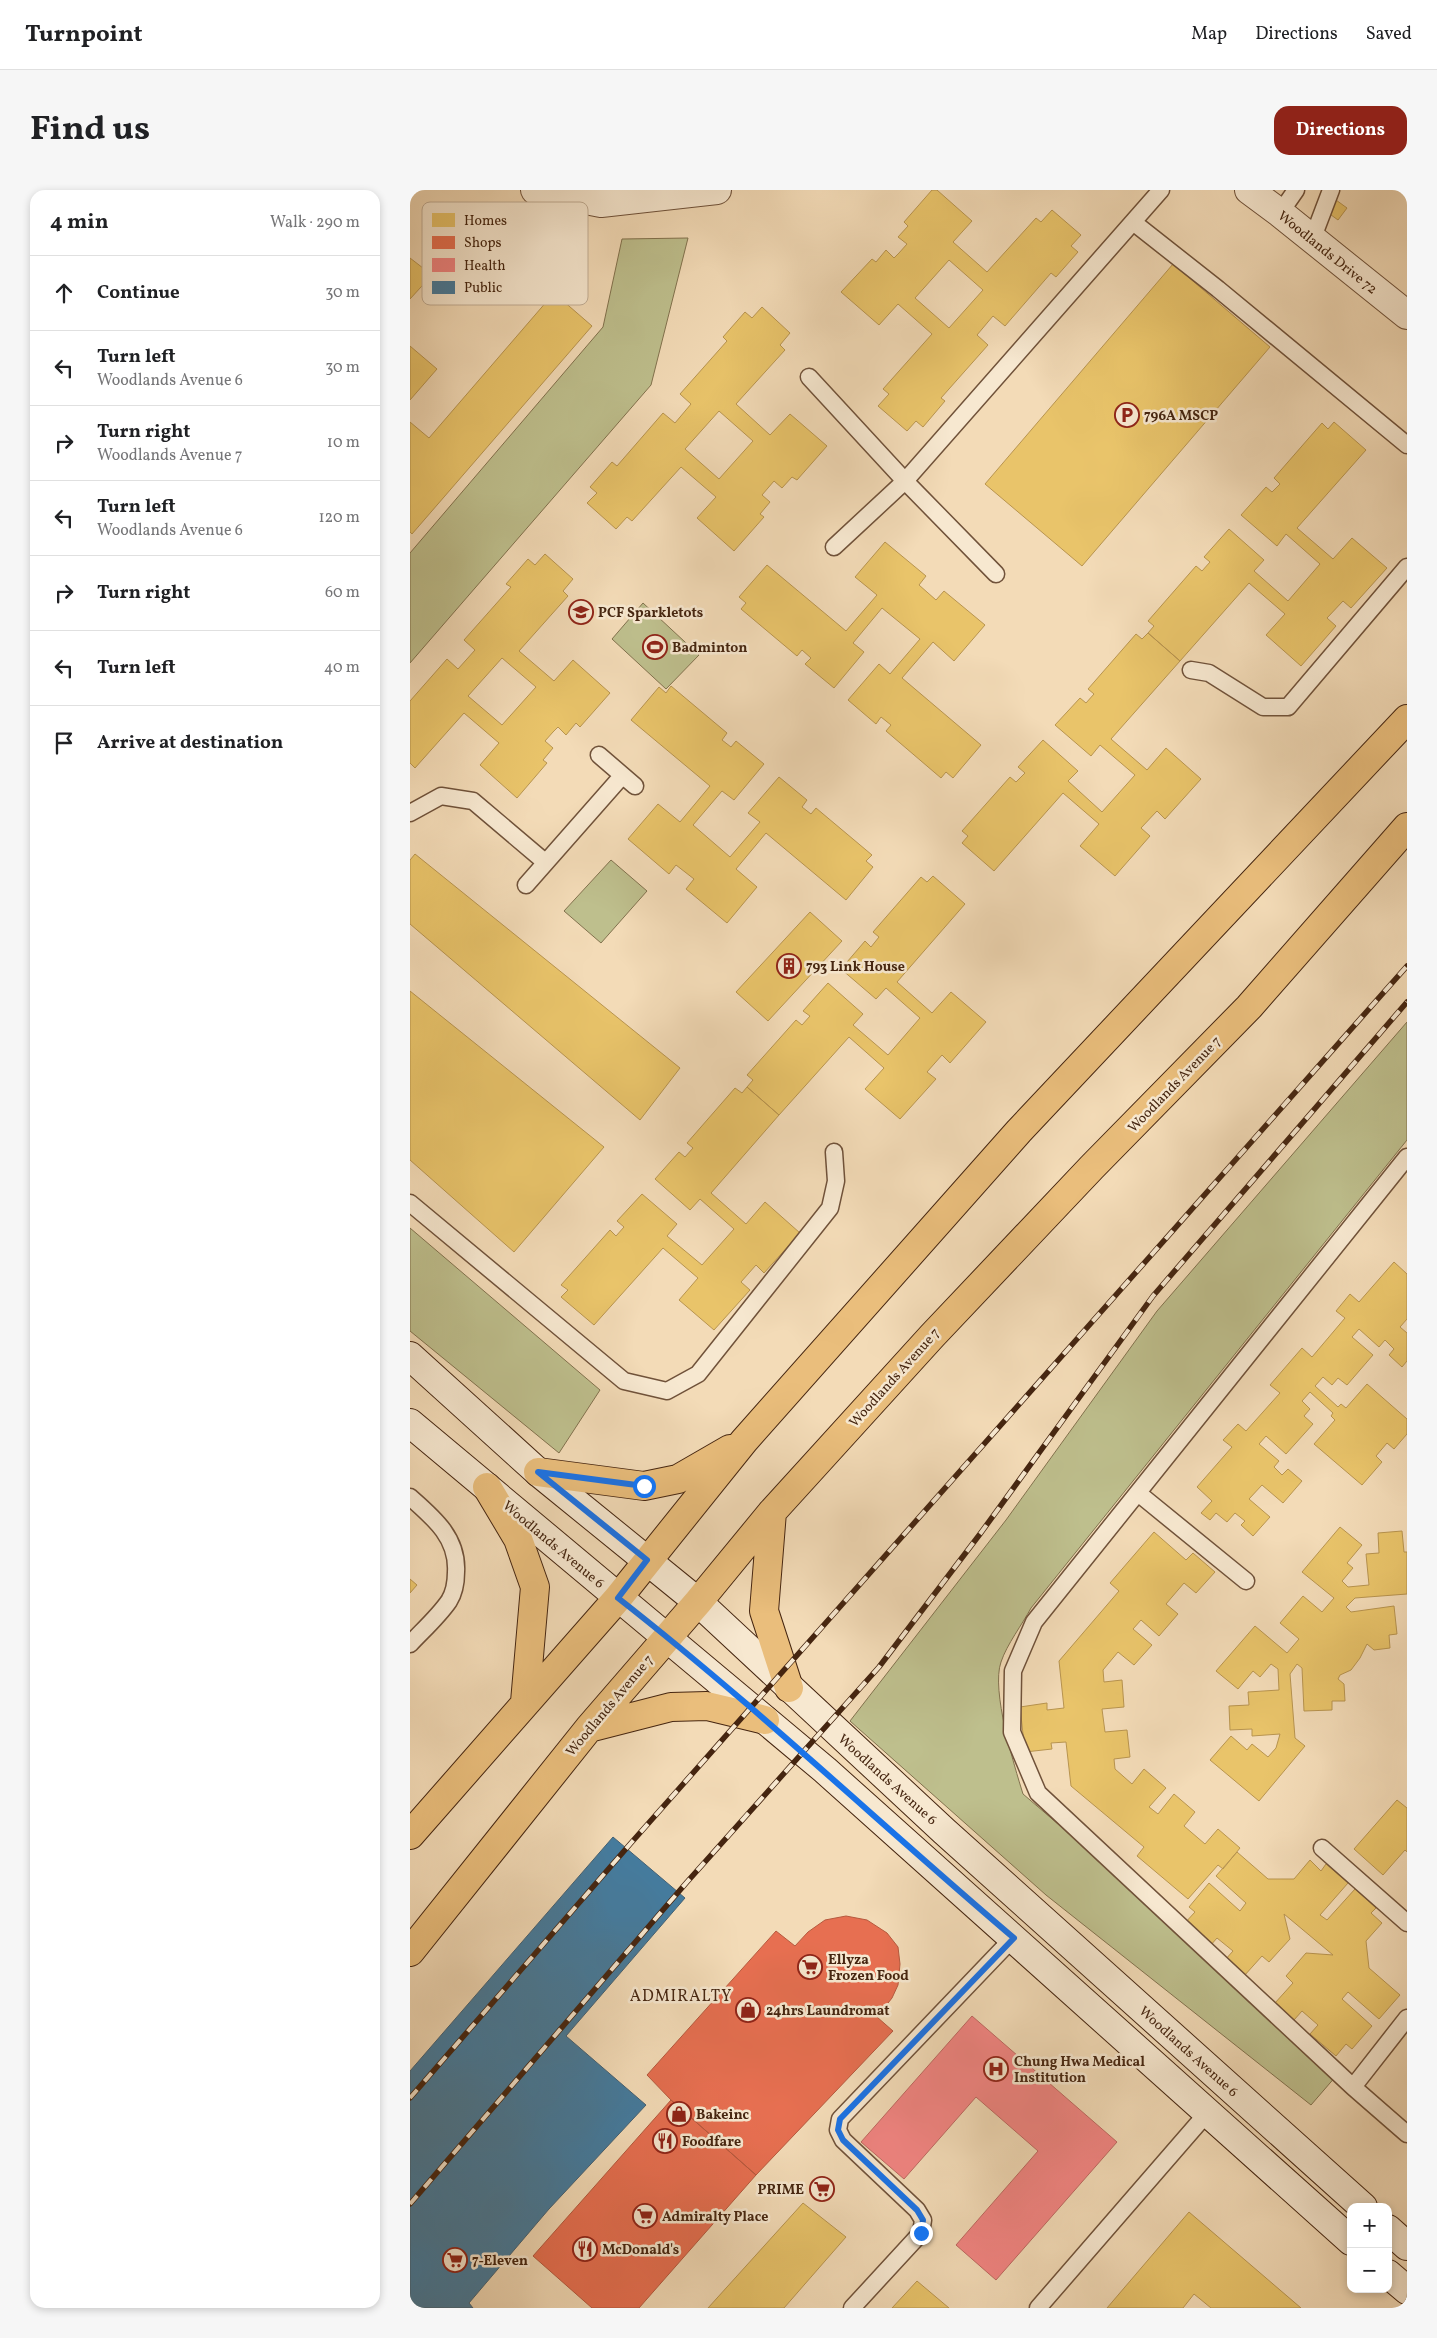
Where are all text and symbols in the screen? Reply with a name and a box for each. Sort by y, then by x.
text: Turnpoint [25,18,143,52]
text: Map [1191,22,1227,47]
text: Directions [1255,22,1338,47]
text: Saved [1366,22,1412,47]
text: Find us [30,106,150,154]
button: Directions [1274,106,1407,155]
legend [422,202,588,305]
street label: Woodlands Drive 72 [1273,207,1381,299]
text: 4 min [50,208,109,237]
text: Walk · 290 m [270,212,360,234]
text: Homes [464,212,507,231]
text: Shops [464,234,502,253]
text: Health [464,257,506,276]
icon: ahead [50,279,78,307]
text: Public [464,279,502,298]
text: Continue [97,280,180,306]
text: 30 m [325,282,360,304]
text: Turn left [97,344,176,370]
icon: left [50,354,78,382]
text: 30 m [325,357,360,379]
text: Woodlands Avenue 6 [97,370,243,392]
parking icon: 796A MSCP [1114,402,1140,428]
place label: 796A MSCP [1144,407,1218,426]
text: Turn right [97,419,190,445]
icon: right [50,429,78,457]
text: 10 m [327,432,360,454]
text: Woodlands Avenue 7 [97,445,243,467]
text: Turn left [97,494,176,520]
icon: left [50,504,78,532]
text: 120 m [318,507,360,529]
text: Woodlands Avenue 6 [97,520,243,542]
icon: right [50,579,78,607]
text: Turn right [97,580,190,606]
text: 60 m [325,582,360,604]
school or university icon: PCF Sparkletots [568,599,594,625]
place label: PCF Sparkletots [598,604,703,623]
sports icon: Badminton [642,634,668,660]
place label: Badminton [672,639,748,658]
icon: left [50,654,78,682]
text: Turn left [97,655,176,681]
text: 40 m [324,657,360,679]
icon: arrive [50,729,78,757]
text: Arrive at destination [97,730,283,756]
building icon: 793 Link House [776,953,802,979]
place label: 793 Link House [806,958,905,977]
street label: Woodlands Avenue 7 [1124,1033,1226,1137]
street label: Woodlands Avenue 7 [845,1324,945,1432]
route start [633,1475,656,1498]
street label: Woodlands Avenue 6 [498,1497,608,1593]
street label: Woodlands Avenue 7 [562,1651,658,1761]
street label: Woodlands Avenue 6 [833,1730,941,1830]
place label: Ellyza Frozen Food [828,1951,909,1986]
supermarket icon: Ellyza Frozen Food [797,1954,823,1980]
district label: ADMIRALTY [630,1986,732,2008]
shop icon: 24hrs Laundromat [735,1997,761,2023]
place label: 24hrs Laundromat [766,2002,890,2021]
street label: Woodlands Avenue 6 [1134,2002,1242,2102]
place label: Chung Hwa Medical Institution [1014,2053,1145,2088]
hospital icon: Chung Hwa Medical Institution [983,2056,1009,2082]
shop icon: Bakeinc [666,2101,692,2127]
place label: Bakeinc [696,2106,749,2125]
restaurant icon: Foodfare [652,2128,678,2154]
place label: Foodfare [682,2133,741,2152]
supermarket icon: PRIME [809,2176,835,2202]
place label: PRIME [758,2181,804,2200]
supermarket icon: Admiralty Place [632,2203,658,2229]
map controls [1347,2203,1392,2293]
button: + [1347,2203,1392,2248]
place label: Admiralty Place [662,2208,768,2227]
route end [910,2222,933,2245]
restaurant icon: McDonald's [572,2236,598,2262]
place label: McDonald's [602,2241,679,2260]
supermarket icon: 7-Eleven [442,2247,468,2273]
button: − [1347,2248,1392,2293]
place label: 7-Eleven [472,2252,528,2271]

